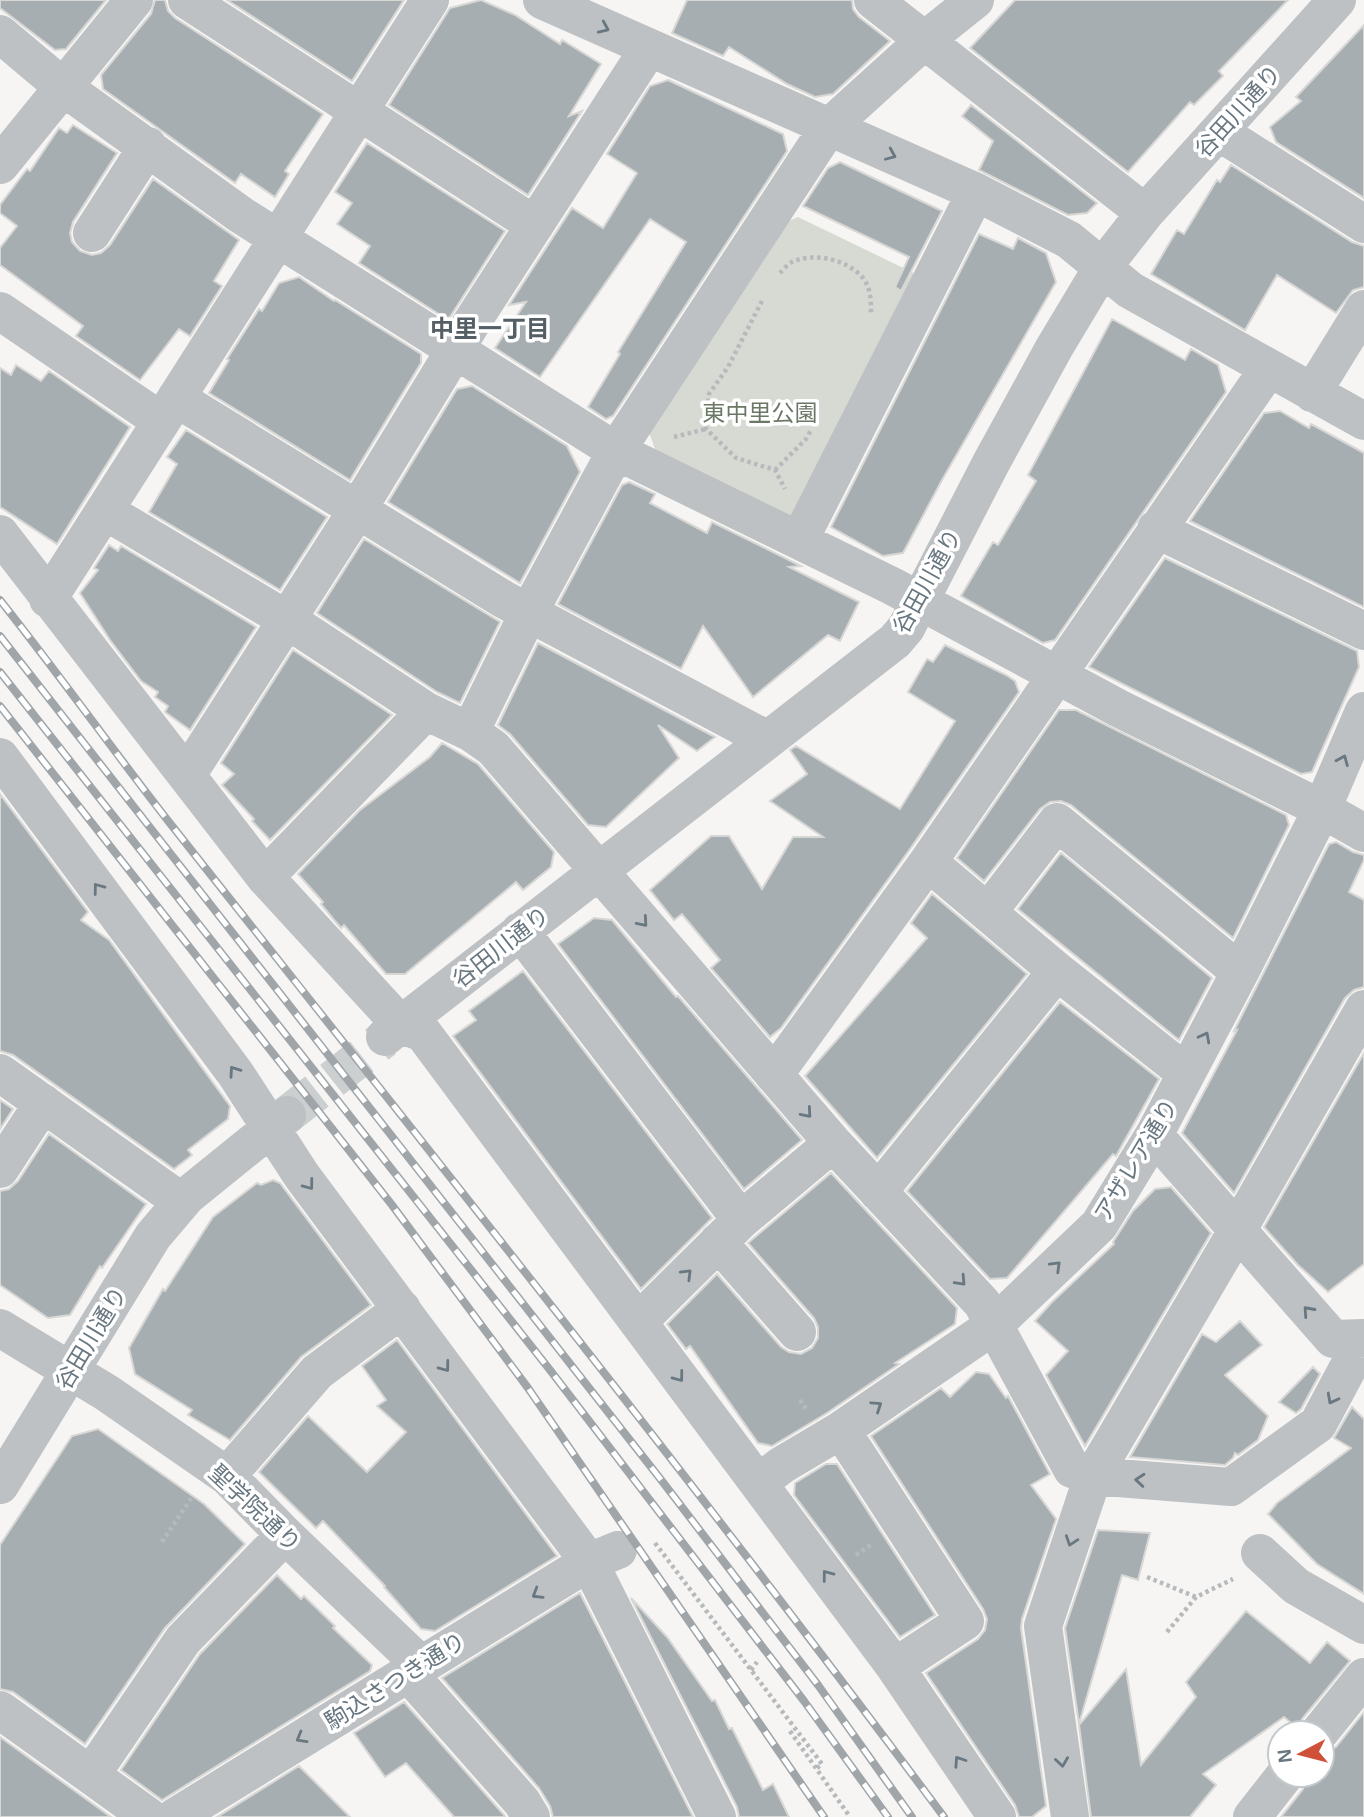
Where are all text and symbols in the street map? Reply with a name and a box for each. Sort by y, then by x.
one-way arrow [597,20,609,34]
street label: 谷田川通り [1190,60,1286,162]
one-way arrow [884,147,896,161]
district label: 中里一丁目 [430,315,550,342]
park label: 東中里公園 [703,400,818,426]
street label: 谷田川通り [888,524,966,638]
one-way arrow [1335,755,1349,767]
one-way arrow [94,884,106,896]
street label: 谷田川通り [448,901,554,993]
one-way arrow [635,914,647,927]
one-way arrow [1197,1031,1211,1044]
one-way arrow [230,1066,242,1079]
street label: アザレア通り [1089,1094,1183,1226]
one-way arrow [799,1105,811,1118]
one-way arrow [300,1177,313,1190]
one-way arrow [1047,1262,1060,1275]
one-way arrow [678,1269,691,1282]
one-way arrow [952,1273,965,1286]
street label: 谷田川通り [50,1282,132,1394]
one-way arrow [1304,1306,1316,1319]
one-way arrow [436,1359,449,1372]
one-way arrow [670,1369,683,1382]
one-way arrow [1326,1391,1340,1404]
one-way arrow [869,1401,882,1414]
street label: 聖学院通り [204,1459,306,1557]
one-way arrow [1135,1473,1146,1488]
one-way arrow [1065,1534,1080,1546]
one-way arrow [822,1571,835,1583]
one-way arrow [531,1585,544,1598]
street label: 駒込さつき通り [320,1627,470,1735]
north arrow [1266,1719,1336,1789]
one-way arrow [296,1730,309,1743]
text: N [1273,1748,1296,1764]
one-way arrow [954,1755,967,1768]
one-way arrow [1054,1756,1069,1768]

